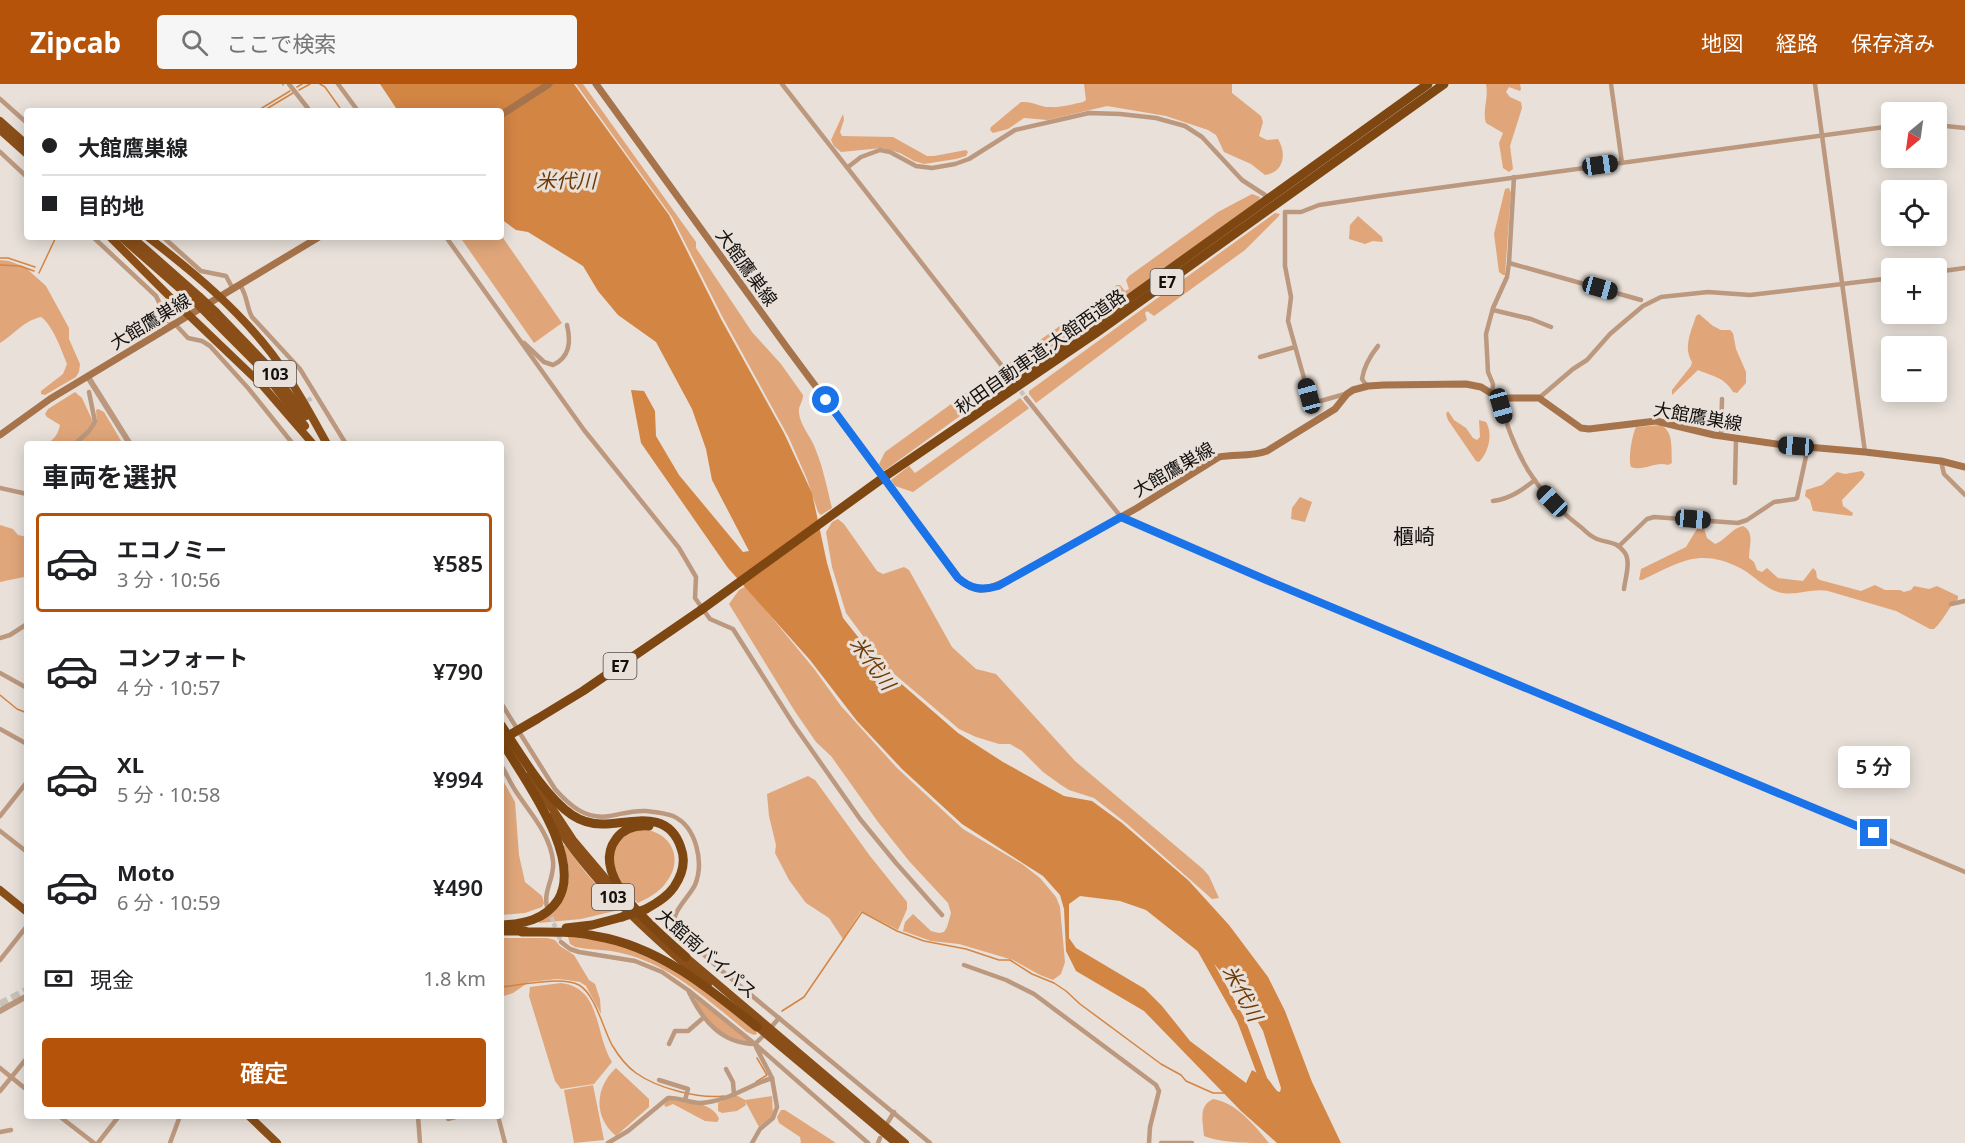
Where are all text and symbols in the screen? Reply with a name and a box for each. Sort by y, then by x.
search box [157,15,577,69]
text: Zipcab [30,23,121,61]
icon: search [178,26,211,59]
text: ここで検索 [226,28,336,58]
text: 地図 [1701,29,1743,57]
text: 経路 [1776,29,1818,57]
text: 保存済み [1851,29,1935,57]
north arrow [1881,102,1947,168]
map controls [1881,102,1947,402]
text: 大館鷹巣線 [78,132,188,162]
car [1581,154,1619,176]
water label: 米代川 [536,167,598,194]
button: locate [1881,180,1947,246]
text: 目的地 [78,190,144,220]
street label: 大館鷹巣線 [711,224,783,310]
button: + [1881,258,1947,324]
road number: E7 [1150,269,1184,295]
car [1580,274,1620,302]
street label: 秋田自動車道;大館西道路 [950,283,1130,419]
street label: 大館鷹巣線 [105,288,195,354]
button: − [1881,336,1947,402]
road number: 103 [254,361,296,387]
car [1296,376,1322,416]
route start [812,386,839,413]
car [1487,386,1515,426]
street label: 大館鷹巣線 [1652,396,1744,436]
street label: 大館鷹巣線 [1128,436,1218,502]
car [1777,436,1815,456]
text: 車両を選択 [42,458,177,495]
car [1533,482,1571,520]
car [1674,508,1712,530]
district label: 櫃崎 [1393,522,1435,550]
text: エコノミー [117,534,227,564]
icon: car [45,536,99,590]
text: ¥585 [433,548,483,578]
text: 3 分 · 10:56 [117,566,221,593]
water label: 米代川 [844,631,903,697]
text: コンフォート [117,642,248,672]
icon: car [45,644,99,698]
road number: E7 [604,653,636,679]
text: ¥790 [433,656,483,686]
text: 4 分 · 10:57 [117,674,221,701]
callout: 5 分 [1838,746,1910,788]
text: XL [117,749,144,779]
icon: car [45,752,99,806]
text: 5 分 [1856,753,1892,780]
text: ¥994 [433,764,483,794]
text: 5 分 · 10:58 [117,781,221,808]
route end [1860,819,1887,846]
text: Moto [117,857,175,887]
icon: car [45,860,99,914]
text: ¥490 [433,872,483,902]
road number: 103 [592,884,634,910]
text: 6 分 · 10:59 [117,889,221,916]
street label: 大館南バイパス [652,903,762,1003]
water label: 米代川 [1217,960,1270,1028]
icon: cash [42,962,75,995]
text: 現金 [90,964,134,994]
text: 1.8 km [423,965,486,992]
button: 確定 [42,1038,486,1107]

